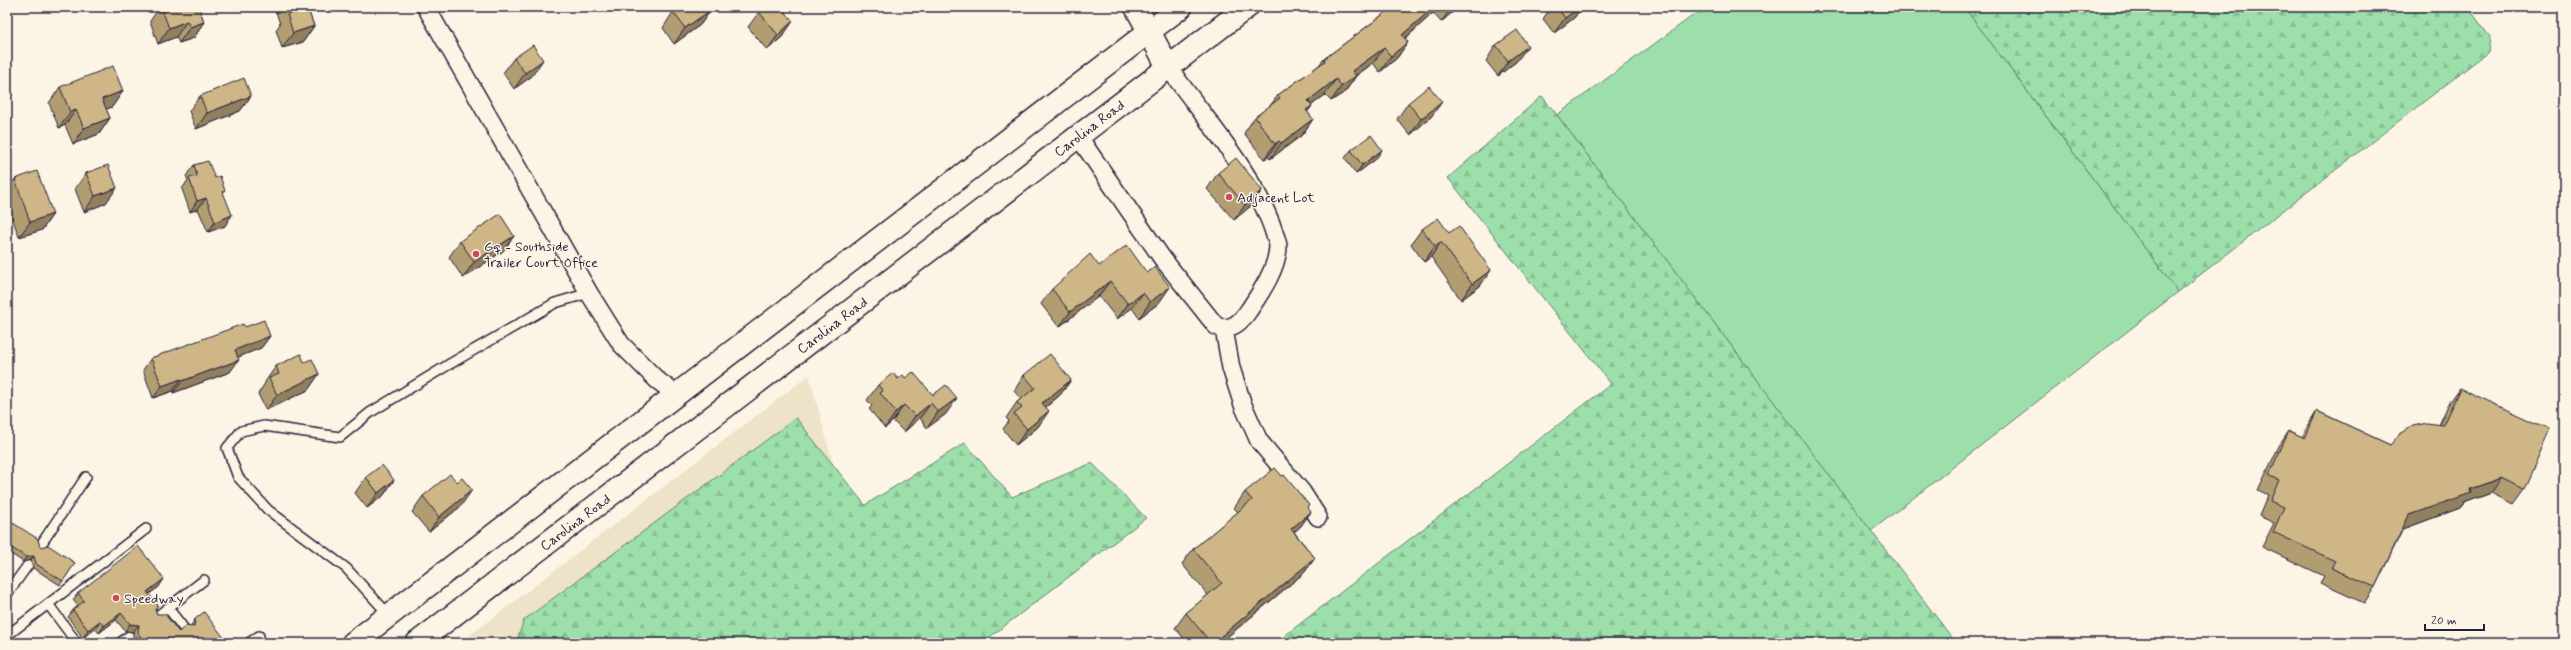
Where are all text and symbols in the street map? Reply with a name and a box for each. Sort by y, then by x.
street label: Carolina Road [1051,96,1128,161]
place label: Adjacent Lot [1237,189,1315,207]
marker: Adjacent Lot [1224,192,1234,202]
place label: Gq - Southside Trailer Court Office [484,238,598,272]
marker: Gq - Southside Trailer Court Office [471,249,481,259]
street label: Carolina Road [794,293,871,358]
street label: Carolina Road [537,490,614,555]
place label: Speedway [124,590,184,608]
marker: Speedway [111,593,121,603]
scale bar [2425,606,2484,632]
text: 20 m [2431,613,2457,629]

